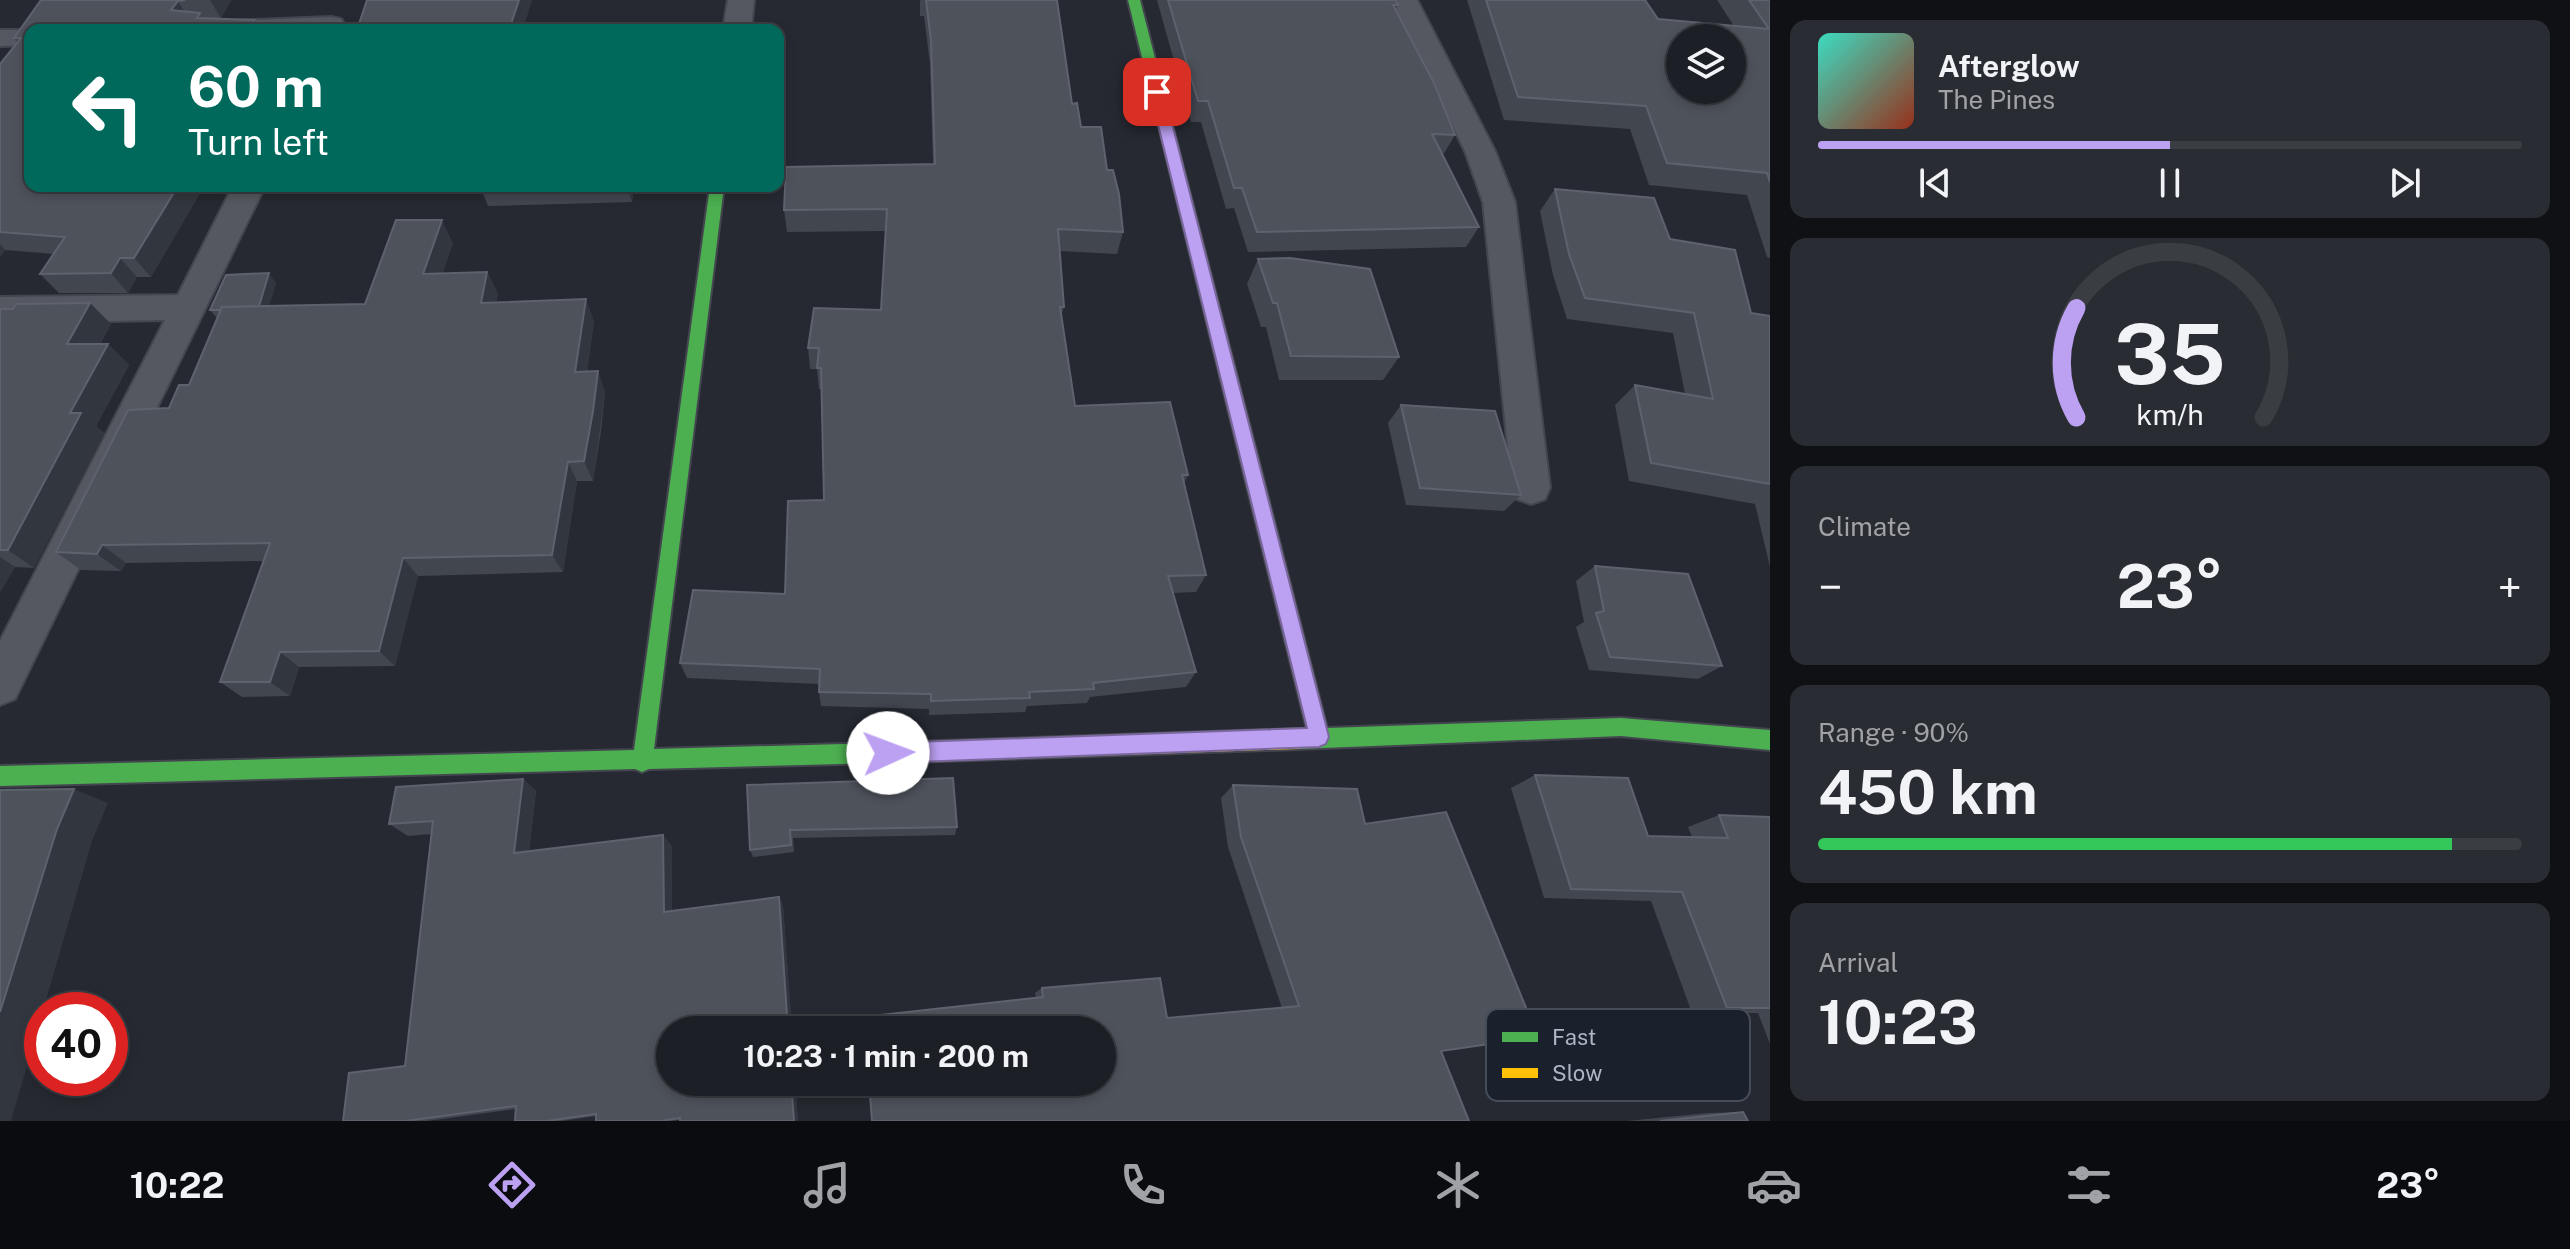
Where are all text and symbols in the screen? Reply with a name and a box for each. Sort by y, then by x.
map controls [1666,24,1746,104]
button: layers [1666,24,1746,104]
text: Afterglow [1938,48,2080,84]
text: 60 m [188,54,324,120]
icon: left [56,56,160,160]
pin [1123,58,1191,126]
icon: arrive [1135,70,1179,114]
text: The Pines [1938,84,2055,115]
text: Turn left [188,121,329,163]
icon: previous [1913,161,1957,205]
icon: pause [2148,161,2192,205]
icon: next [2383,161,2427,205]
text: 35 [2114,305,2226,403]
text: km/h [2136,398,2204,431]
text: Climate [1818,511,1911,542]
text: 23° [2117,551,2223,622]
text: − [1818,561,1842,613]
text: + [2498,561,2522,613]
position arrow [846,711,930,795]
text: Range · 90% [1818,717,1969,748]
text: 450 km [1818,757,2038,828]
text: Arrival [1818,947,1898,978]
text: 10:23 [1818,987,1978,1058]
speed limit sign: 40 [24,992,128,1096]
legend [1486,1009,1750,1101]
text: Fast [1552,1024,1596,1050]
text: 10:23 · 1 min · 200 m [743,1038,1029,1074]
text: Slow [1552,1060,1602,1086]
icon: directions [484,1157,540,1213]
icon: music [799,1157,855,1213]
icon: phone [1115,1157,1171,1213]
icon: climate [1430,1157,1486,1213]
icon: car [1746,1157,1802,1213]
icon: filters [2061,1157,2117,1213]
text: 10:22 [130,1164,224,1206]
text: 23° [2376,1164,2440,1206]

